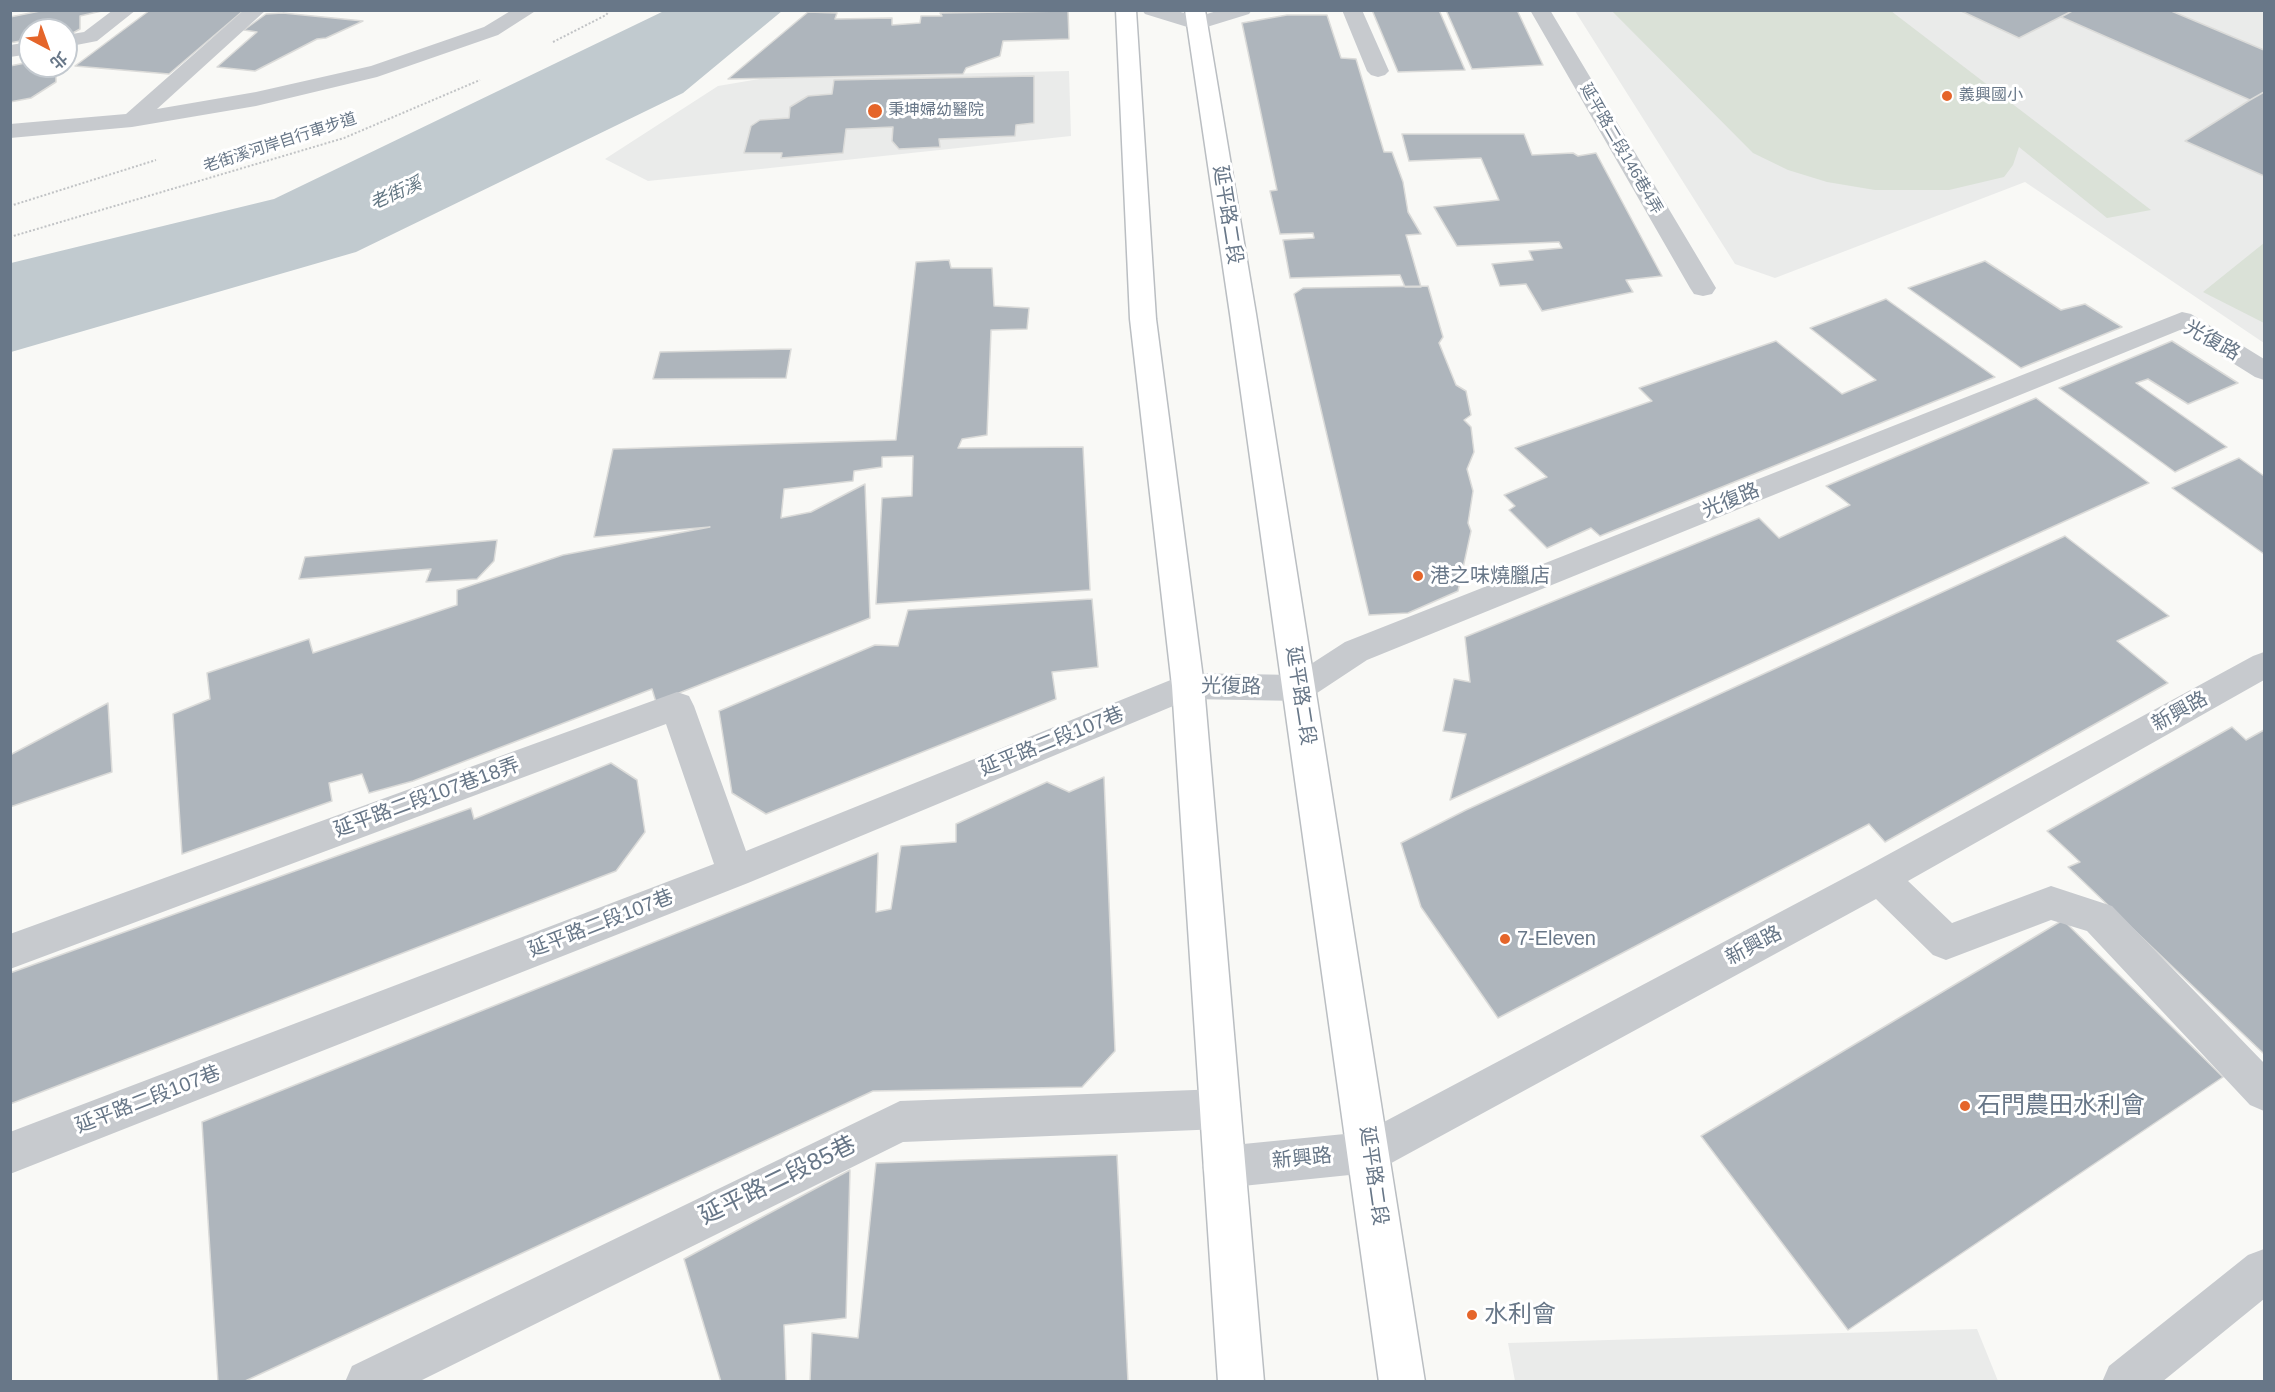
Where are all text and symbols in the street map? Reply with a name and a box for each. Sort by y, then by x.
north arrow [18,18,78,78]
text: 北 [47,49,70,72]
street label: 延平路二段146巷4弄 [1576,80,1666,218]
place label: 義興國小 [1959,86,2023,106]
marker: 義興國小 [1940,89,1954,103]
place label: 秉坤婦幼醫院 [888,101,984,121]
marker: 秉坤婦幼醫院 [866,102,884,120]
street label: 老街溪河岸自行車步道 [201,109,359,177]
street label: 延平路二段 [1207,164,1247,266]
water label: 老街溪 [367,173,425,215]
street label: 光復路 [2180,316,2244,366]
street label: 光復路 [1699,479,1763,523]
place label: 港之味燒臘店 [1430,564,1550,588]
marker: 港之味燒臘店 [1411,569,1425,583]
street label: 延平路二段 [1280,645,1320,747]
street label: 光復路 [1201,674,1261,700]
street label: 新興路 [2148,687,2212,737]
street label: 延平路二段107巷 [976,702,1128,782]
street label: 延平路二段107巷18弄 [331,753,523,843]
street label: 延平路二段107巷 [525,885,677,963]
street label: 新興路 [1722,921,1786,971]
place label: 7-Eleven [1517,927,1596,951]
marker: 7-Eleven [1498,932,1512,946]
street label: 延平路二段107巷 [72,1061,224,1139]
place label: 石門農田水利會 [1977,1092,2145,1120]
marker: 石門農田水利會 [1958,1099,1972,1113]
street label: 延平路二段 [1354,1125,1392,1227]
street label: 延平路二段85巷 [695,1131,861,1231]
street label: 新興路 [1271,1144,1333,1174]
place label: 水利會 [1484,1301,1556,1329]
marker: 水利會 [1465,1308,1479,1322]

